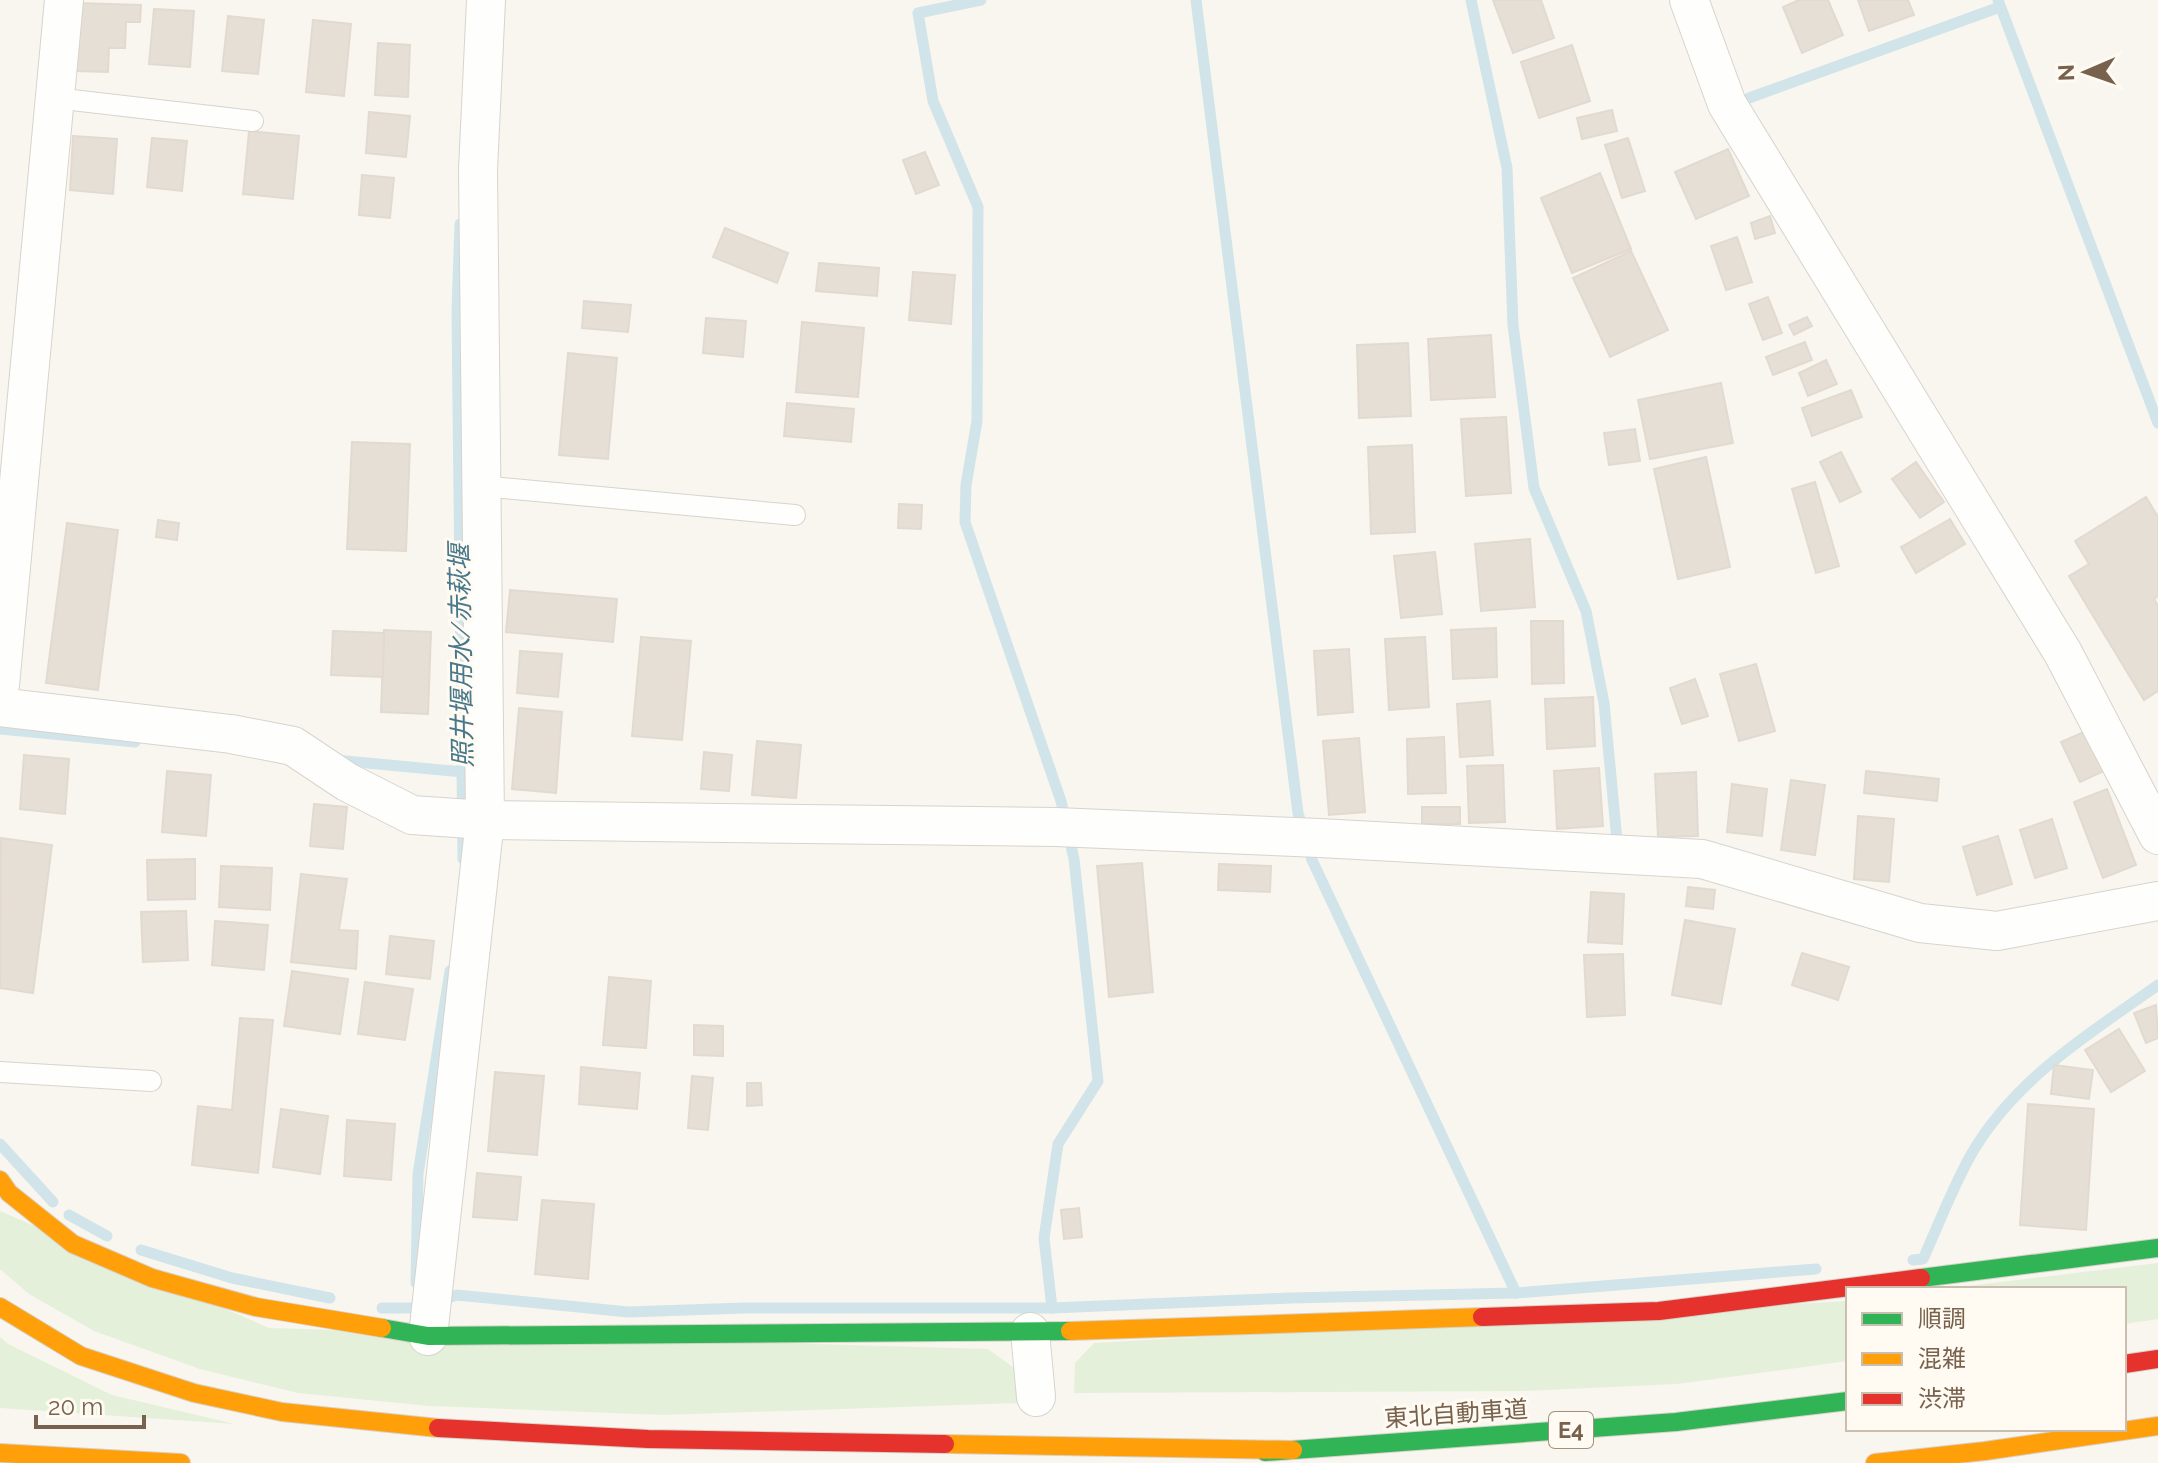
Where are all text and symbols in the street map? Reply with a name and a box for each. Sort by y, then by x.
north arrow [2046,32,2126,112]
text: N [2053,64,2079,82]
water label: 照井堰用水/赤萩堰 [444,540,478,768]
legend [1846,1287,2126,1431]
text: 順調 [1918,1304,1966,1333]
text: 混雑 [1918,1344,1966,1373]
scale bar [36,1379,144,1429]
text: 渋滞 [1918,1384,1966,1413]
text: 20 m [48,1392,103,1421]
street label: 東北自動車道 [1383,1394,1529,1433]
road number: E4 [1549,1412,1593,1448]

